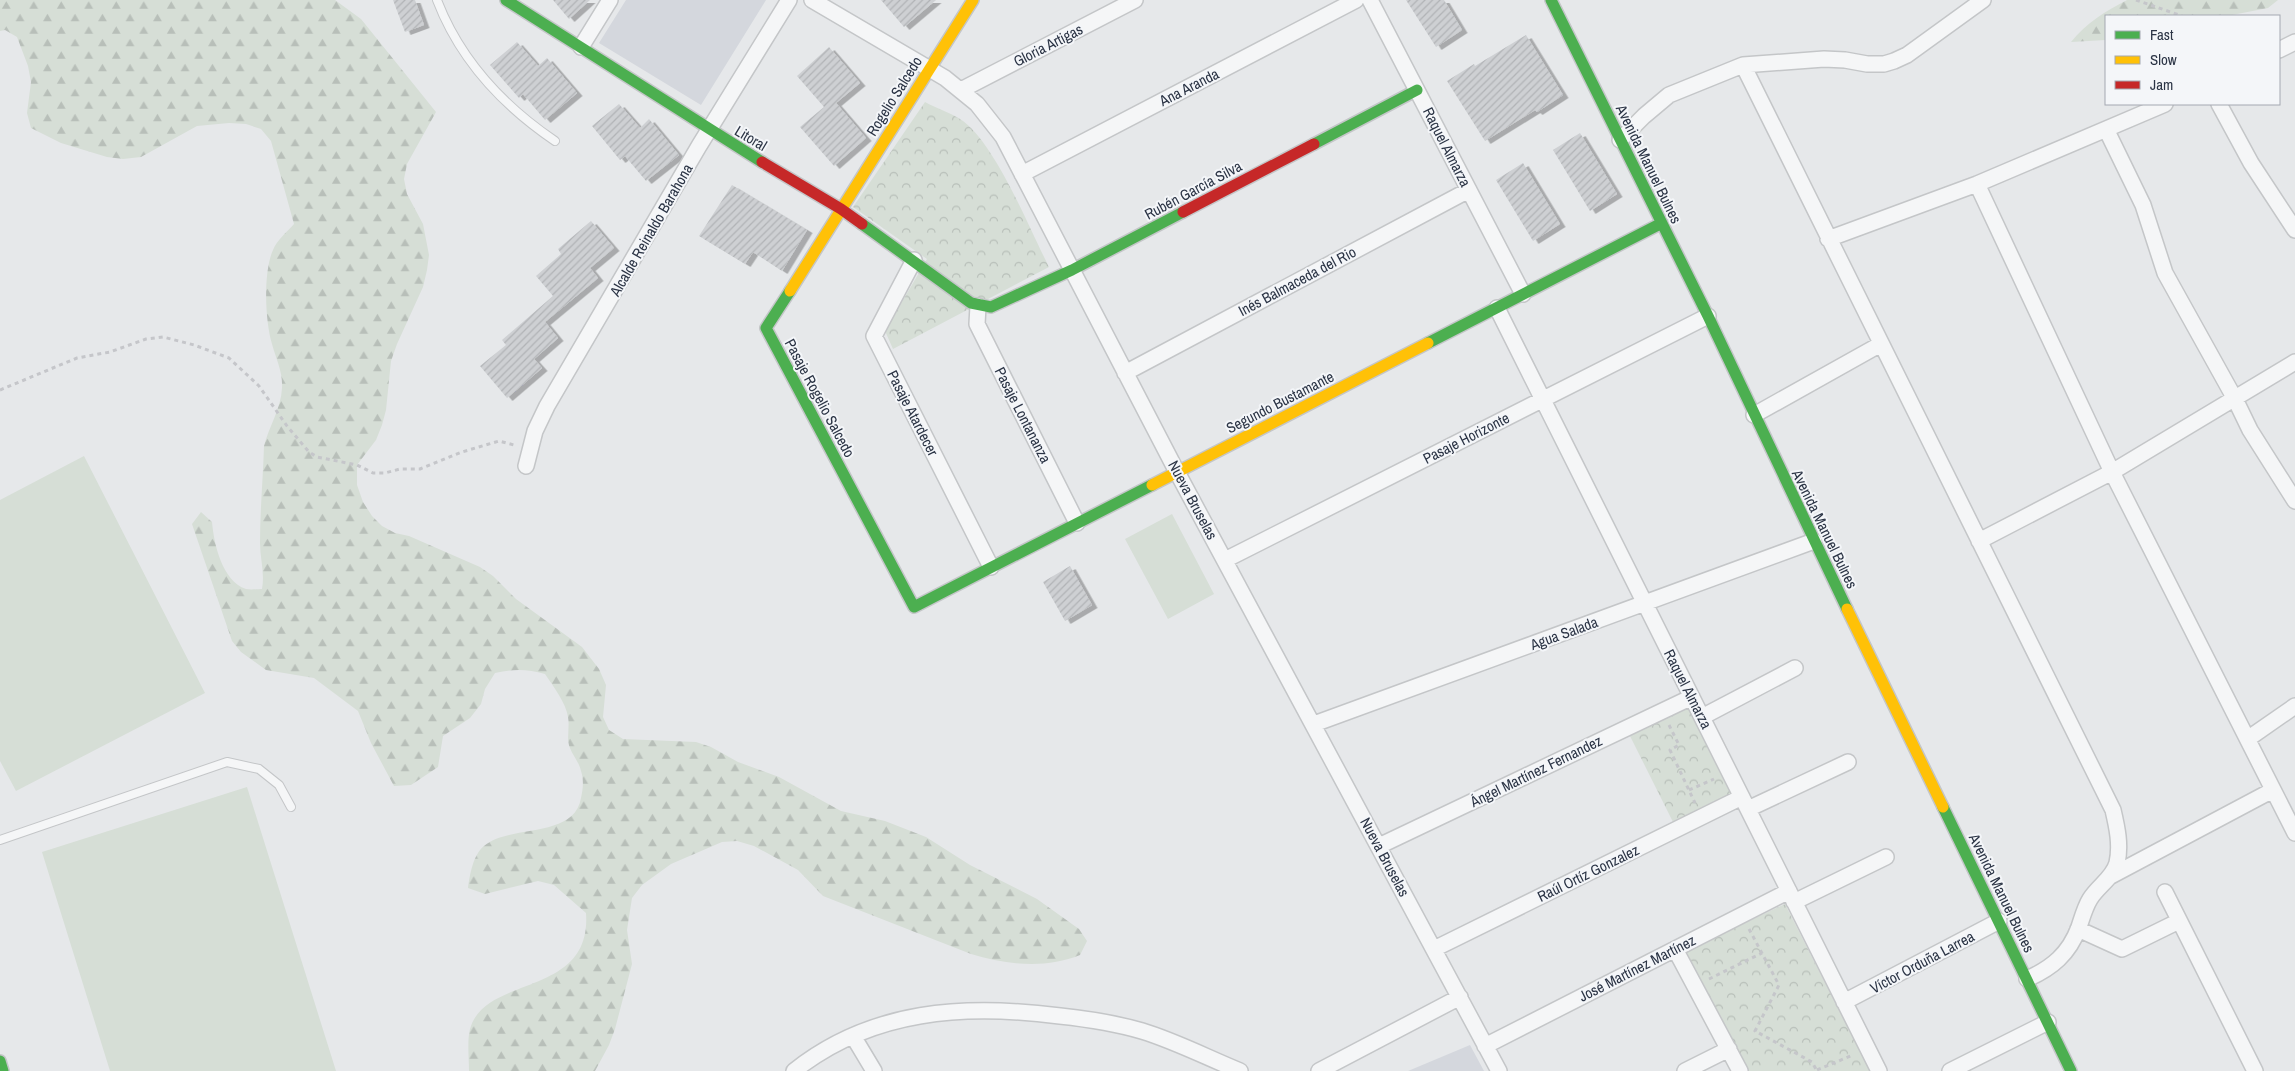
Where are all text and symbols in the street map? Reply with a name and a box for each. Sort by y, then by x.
legend [2105,15,2280,105]
street label: Gloria Artigas [1010,19,1086,71]
text: Fast [2150,24,2174,45]
text: Slow [2150,49,2177,70]
street label: Rogelio Salcedo [861,52,927,140]
street label: Ana Aranda [1155,63,1223,111]
text: Jam [2150,74,2173,95]
street label: Avenida Manuel Bulnes [1611,100,1687,227]
street label: Raquel Almarza [1418,104,1476,191]
street label: Litoral [731,120,771,156]
street label: Rubén García Silva [1141,155,1245,224]
street label: Alcalde Reinaldo Barahona [604,160,698,301]
street label: Inés Balmaceda del Rio [1234,241,1360,321]
street label: Pasaje Rogelio Salcedo [780,335,860,461]
street label: Pasaje Lontananza [990,363,1056,467]
street label: Pasaje Atardecer [882,366,944,460]
street label: Segundo Bustamante [1223,366,1338,438]
street label: Pasaje Horizonte [1419,407,1513,469]
street label: Nueva Bruselas [1163,457,1223,543]
street label: Avenida Manuel Bulnes [1787,465,1863,592]
street label: Agua Salada [1526,611,1601,655]
street label: Raquel Almarza [1659,646,1717,733]
street label: Ángel Martínez Fernandez [1466,730,1605,813]
street label: Nueva Bruselas [1355,814,1415,900]
street label: Avenida Manuel Bulnes [1964,829,2040,956]
street label: Raúl Ortíz Gonzalez [1534,839,1642,907]
street label: Víctor Orduña Larrea [1866,926,1978,998]
street label: José Martínez Martínez [1575,929,1699,1007]

